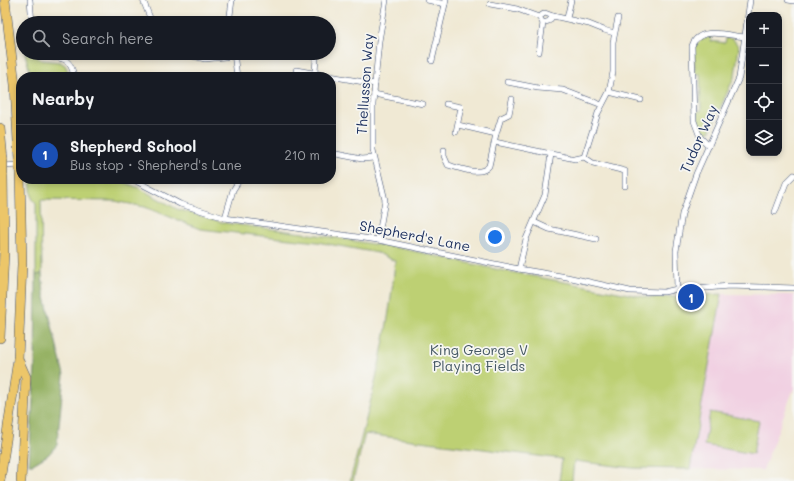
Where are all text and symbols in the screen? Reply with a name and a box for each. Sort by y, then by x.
map controls [746,12,782,156]
button: + [746,12,782,48]
search box [16,16,336,60]
icon: search [30,27,52,49]
text: Search here [62,28,153,48]
street label: Thellusson Way [351,33,378,135]
button: − [746,48,782,84]
button: locate [746,84,782,120]
text: Nearby [32,87,94,109]
street label: Tudor Way [675,102,722,176]
button: layers [746,120,782,156]
text: Shepherd School [70,136,196,156]
text: 1 [42,146,48,163]
text: 210 m [284,146,320,163]
text: Bus stop · Shepherd's Lane [70,156,242,173]
street label: Shepherd's Lane [358,215,472,256]
your location [485,227,505,247]
pin: 1 [678,282,704,312]
park label: King George V Playing Fields [430,340,528,375]

